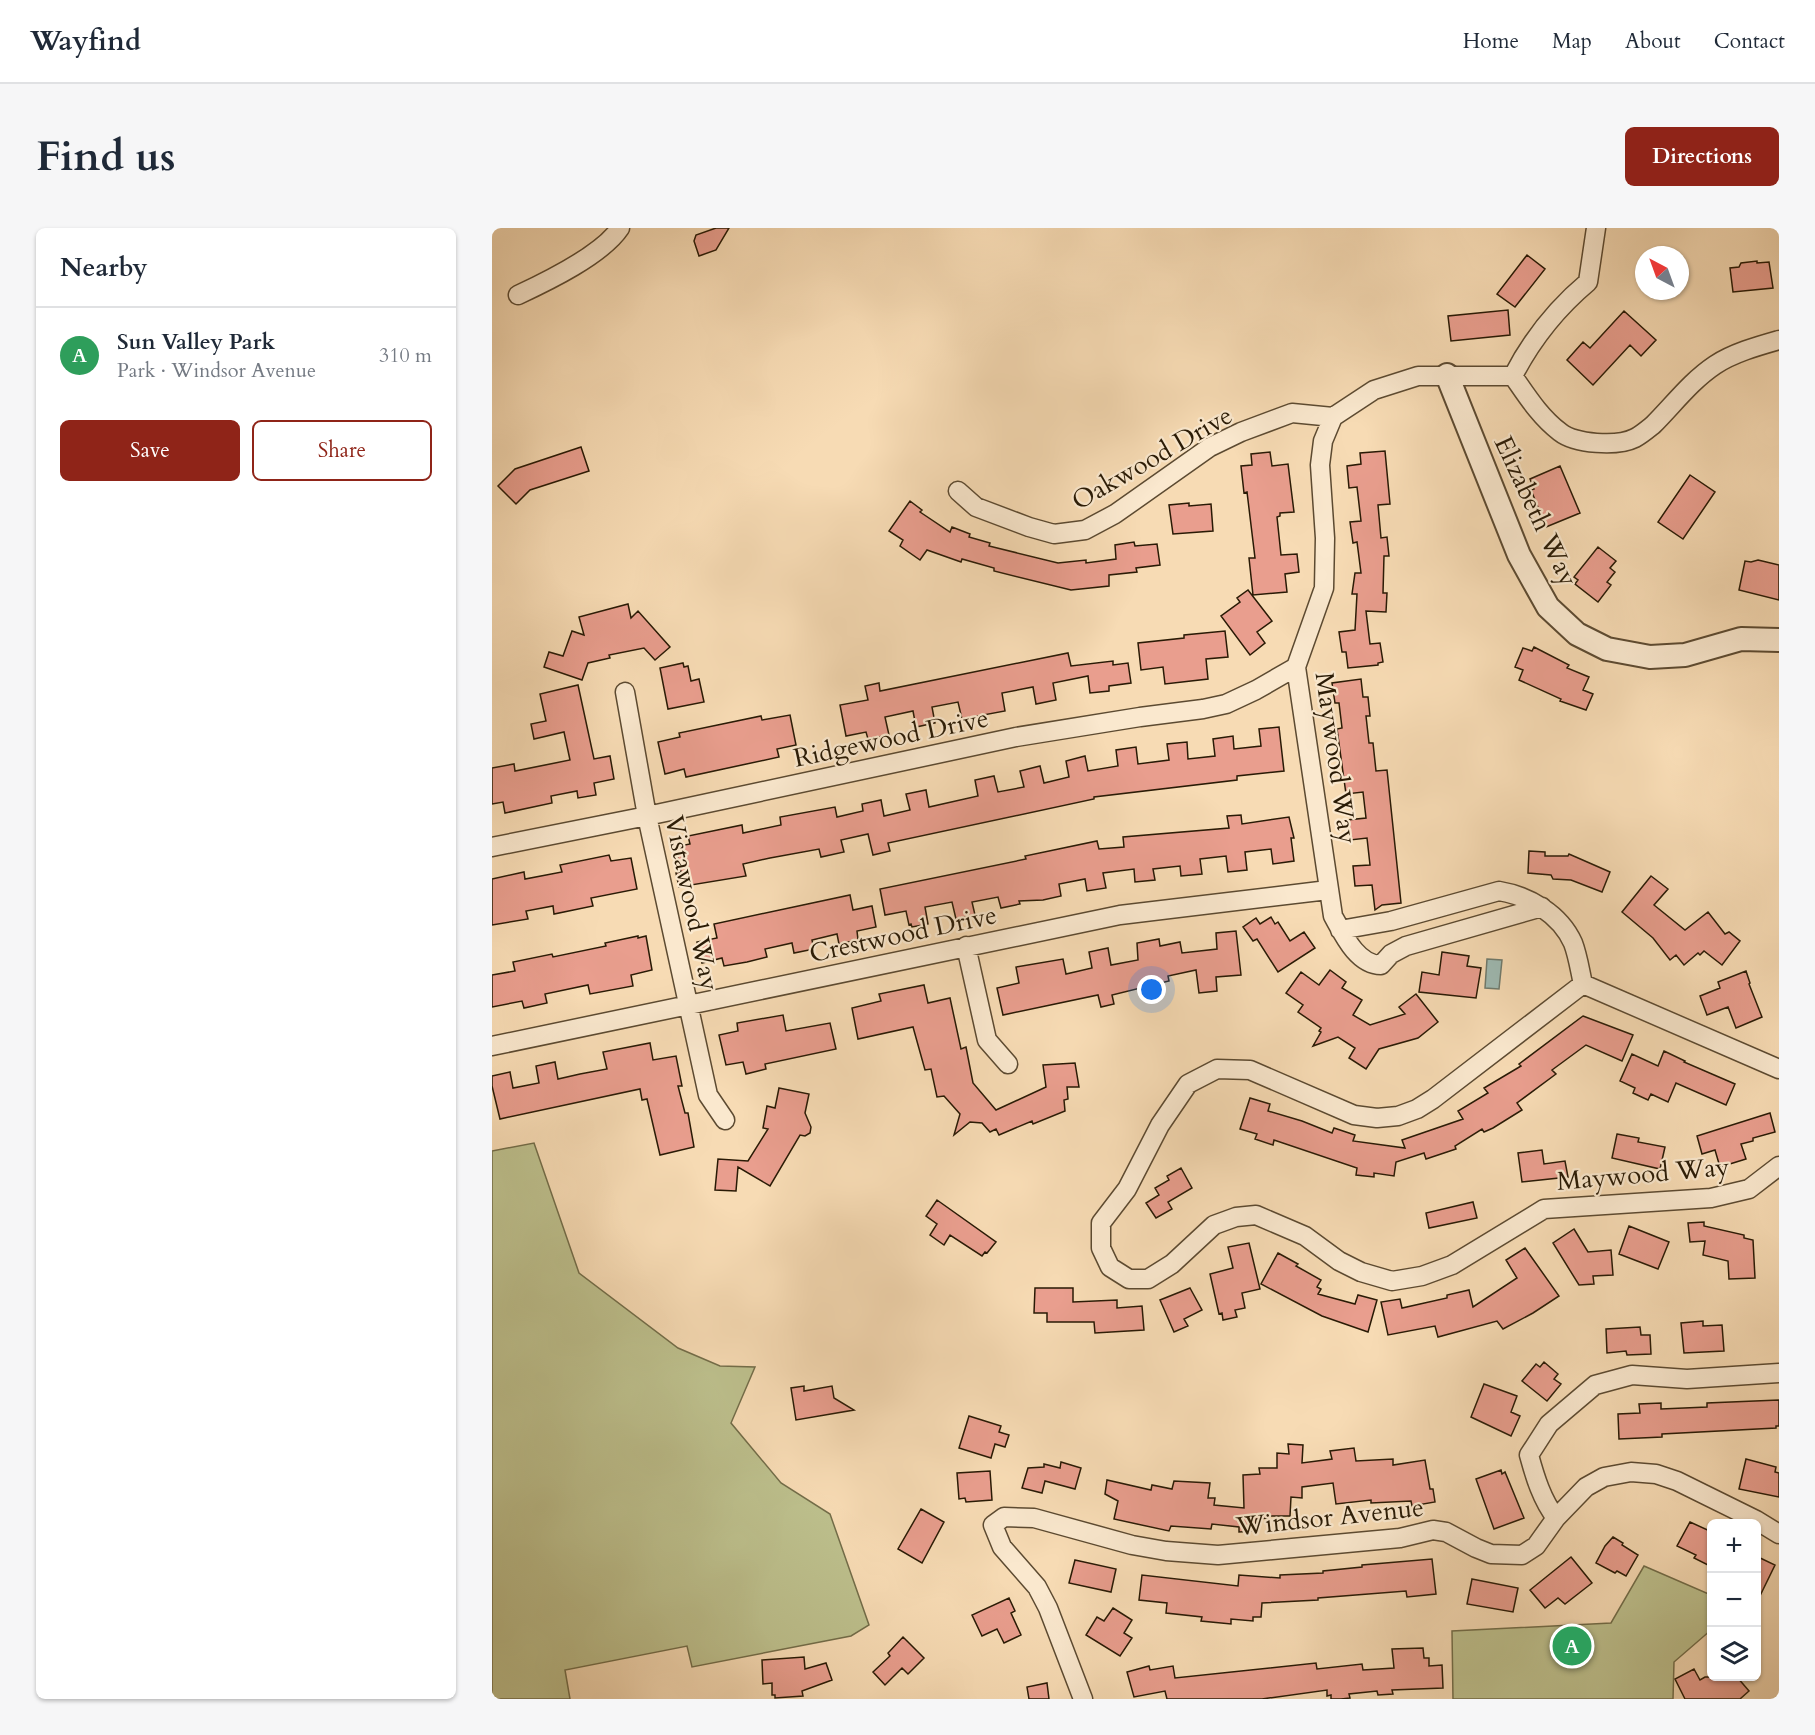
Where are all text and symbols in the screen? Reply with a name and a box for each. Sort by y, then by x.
text: Wayfind [30,22,141,60]
text: Home [1463,27,1519,56]
text: Map [1552,27,1592,56]
text: About [1625,27,1681,56]
text: Contact [1714,27,1785,56]
button: Directions [1625,127,1779,186]
text: Find us [36,128,176,185]
north arrow [1635,246,1689,300]
text: Nearby [60,250,148,285]
text: Sun Valley Park [117,327,275,357]
text: A [72,342,87,369]
text: 310 m [379,342,432,369]
text: Park · Windsor Avenue [117,357,316,384]
street label: Oakwood Drive [1065,398,1239,518]
button: Save [60,420,240,481]
button: Share [252,420,432,481]
street label: Elizabeth Way [1486,430,1586,592]
street label: Maywood Way [1307,670,1365,846]
street label: Ridgewood Drive [790,700,992,776]
street label: Vistawood Way [656,812,728,994]
street label: Crestwood Drive [806,897,1000,971]
your location [1137,975,1166,1004]
street label: Maywood Way [1555,1149,1731,1199]
street label: Windsor Avenue [1234,1490,1425,1544]
map controls [1707,1519,1761,1681]
button: + [1707,1519,1761,1573]
button: − [1707,1573,1761,1627]
pin: A [1552,1624,1592,1668]
button: layers [1707,1627,1761,1681]

